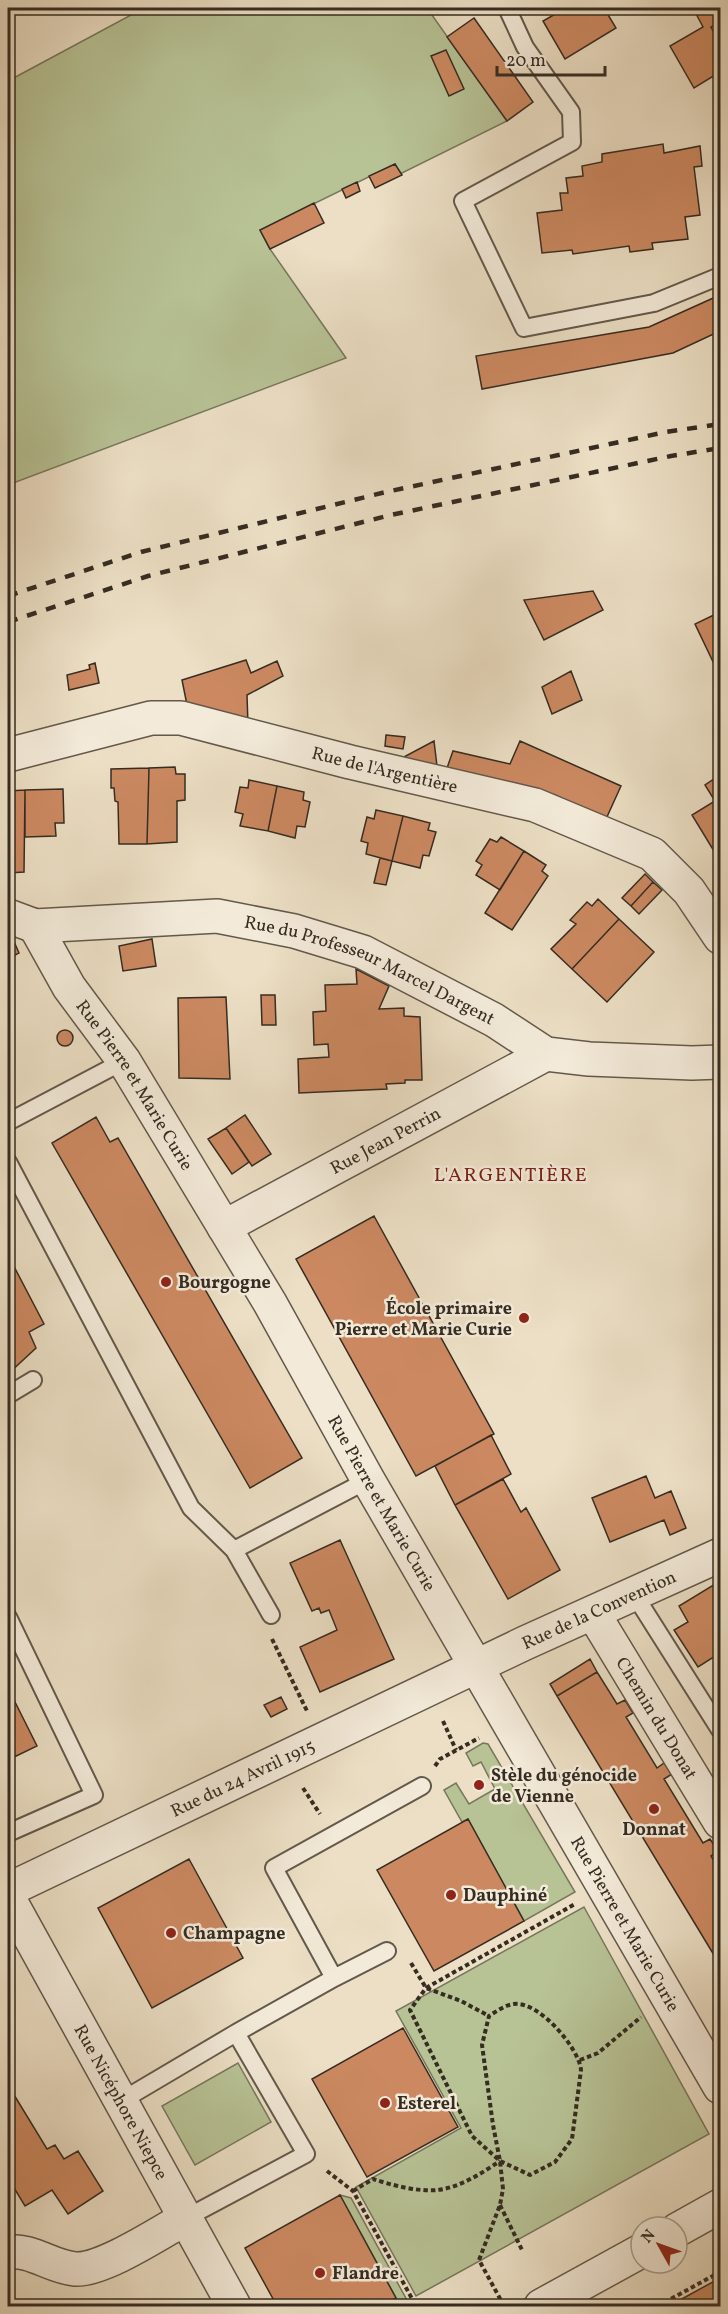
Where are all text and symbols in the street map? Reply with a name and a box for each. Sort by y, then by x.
scale bar [497,39,605,77]
text: 20 m [506,49,546,74]
street label: Rue de l'Argentière [309,742,460,801]
street label: Rue du Professeur Marcel Dargent [242,911,499,1032]
street label: Rue Pierre et Marie Curie [69,995,198,1176]
street label: Rue Jean Perrin [326,1102,446,1182]
district label: L'ARGENTIÈRE [434,1162,588,1190]
place label: Bourgogne [178,1271,271,1296]
marker: Bourgogne [159,1275,173,1289]
place label: École primaire Pierre et Marie Curie [335,1297,512,1343]
marker: École primaire Pierre et Marie Curie [517,1311,531,1325]
street label: Rue Pierre et Marie Curie [321,1411,441,1597]
street label: Rue de la Convention [518,1565,681,1657]
street label: Chemin du Donat [609,1653,702,1785]
street label: Rue du 24 Avril 1915 [167,1734,320,1824]
place label: Stèle du génocide de Vienne [491,1764,637,1810]
marker: Stèle du génocide de Vienne [472,1778,486,1792]
marker: Donnat [647,1802,661,1816]
place label: Donnat [622,1818,686,1843]
street label: Rue Pierre et Marie Curie [563,1832,685,2017]
place label: Dauphiné [463,1884,547,1909]
marker: Dauphiné [444,1888,458,1902]
place label: Champagne [183,1922,285,1947]
marker: Champagne [164,1926,178,1940]
street label: Rue Nicéphore Niepce [67,2020,173,2185]
place label: Esterel [397,2092,456,2117]
marker: Esterel [378,2096,392,2110]
north arrow [629,2215,689,2275]
text: N [637,2225,661,2248]
place label: Flandre [332,2262,399,2287]
marker: Flandre [313,2266,327,2280]

